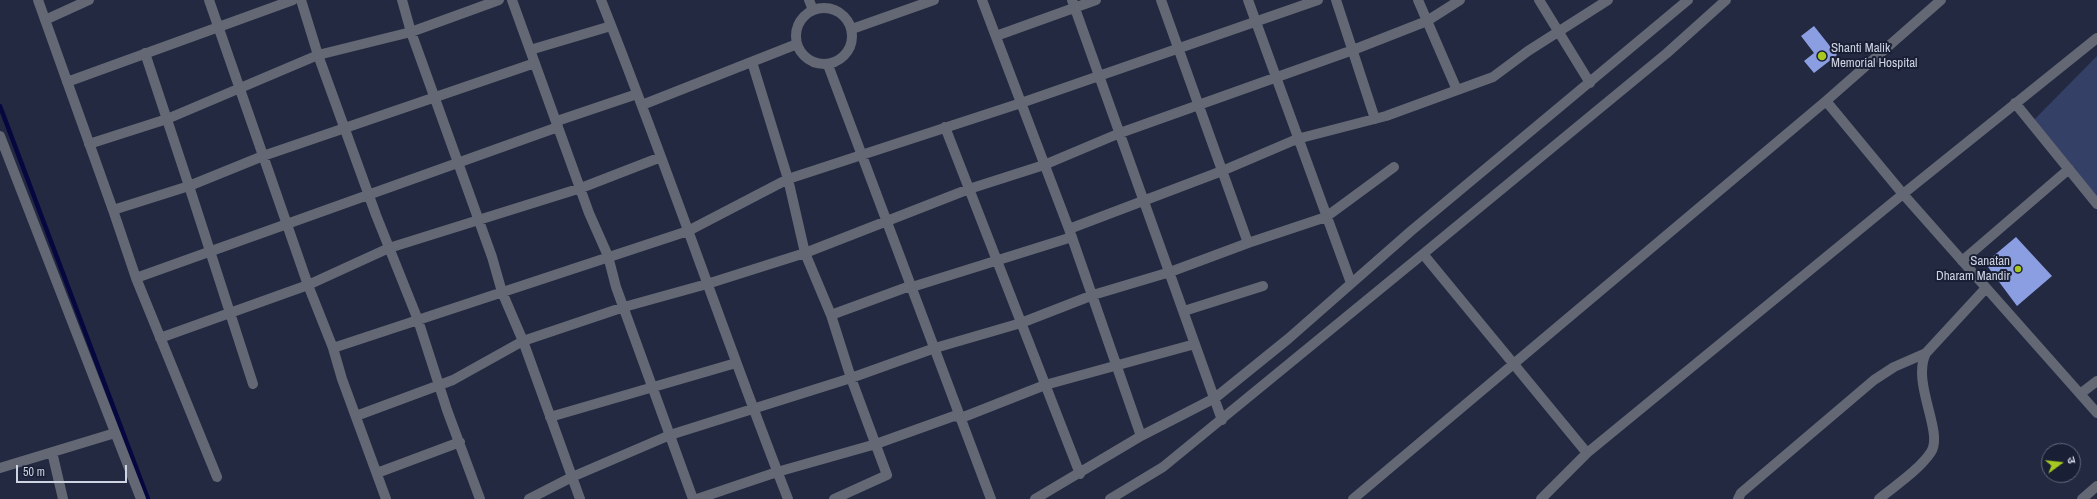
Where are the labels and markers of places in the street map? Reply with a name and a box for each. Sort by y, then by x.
place label: Shanti Malik Memorial Hospital [1831,41,1917,72]
marker: Shanti Malik Memorial Hospital [1816,50,1828,62]
place label: Sanatan Dharam Mandir [1936,254,2010,285]
marker: Sanatan Dharam Mandir [2013,264,2023,274]

